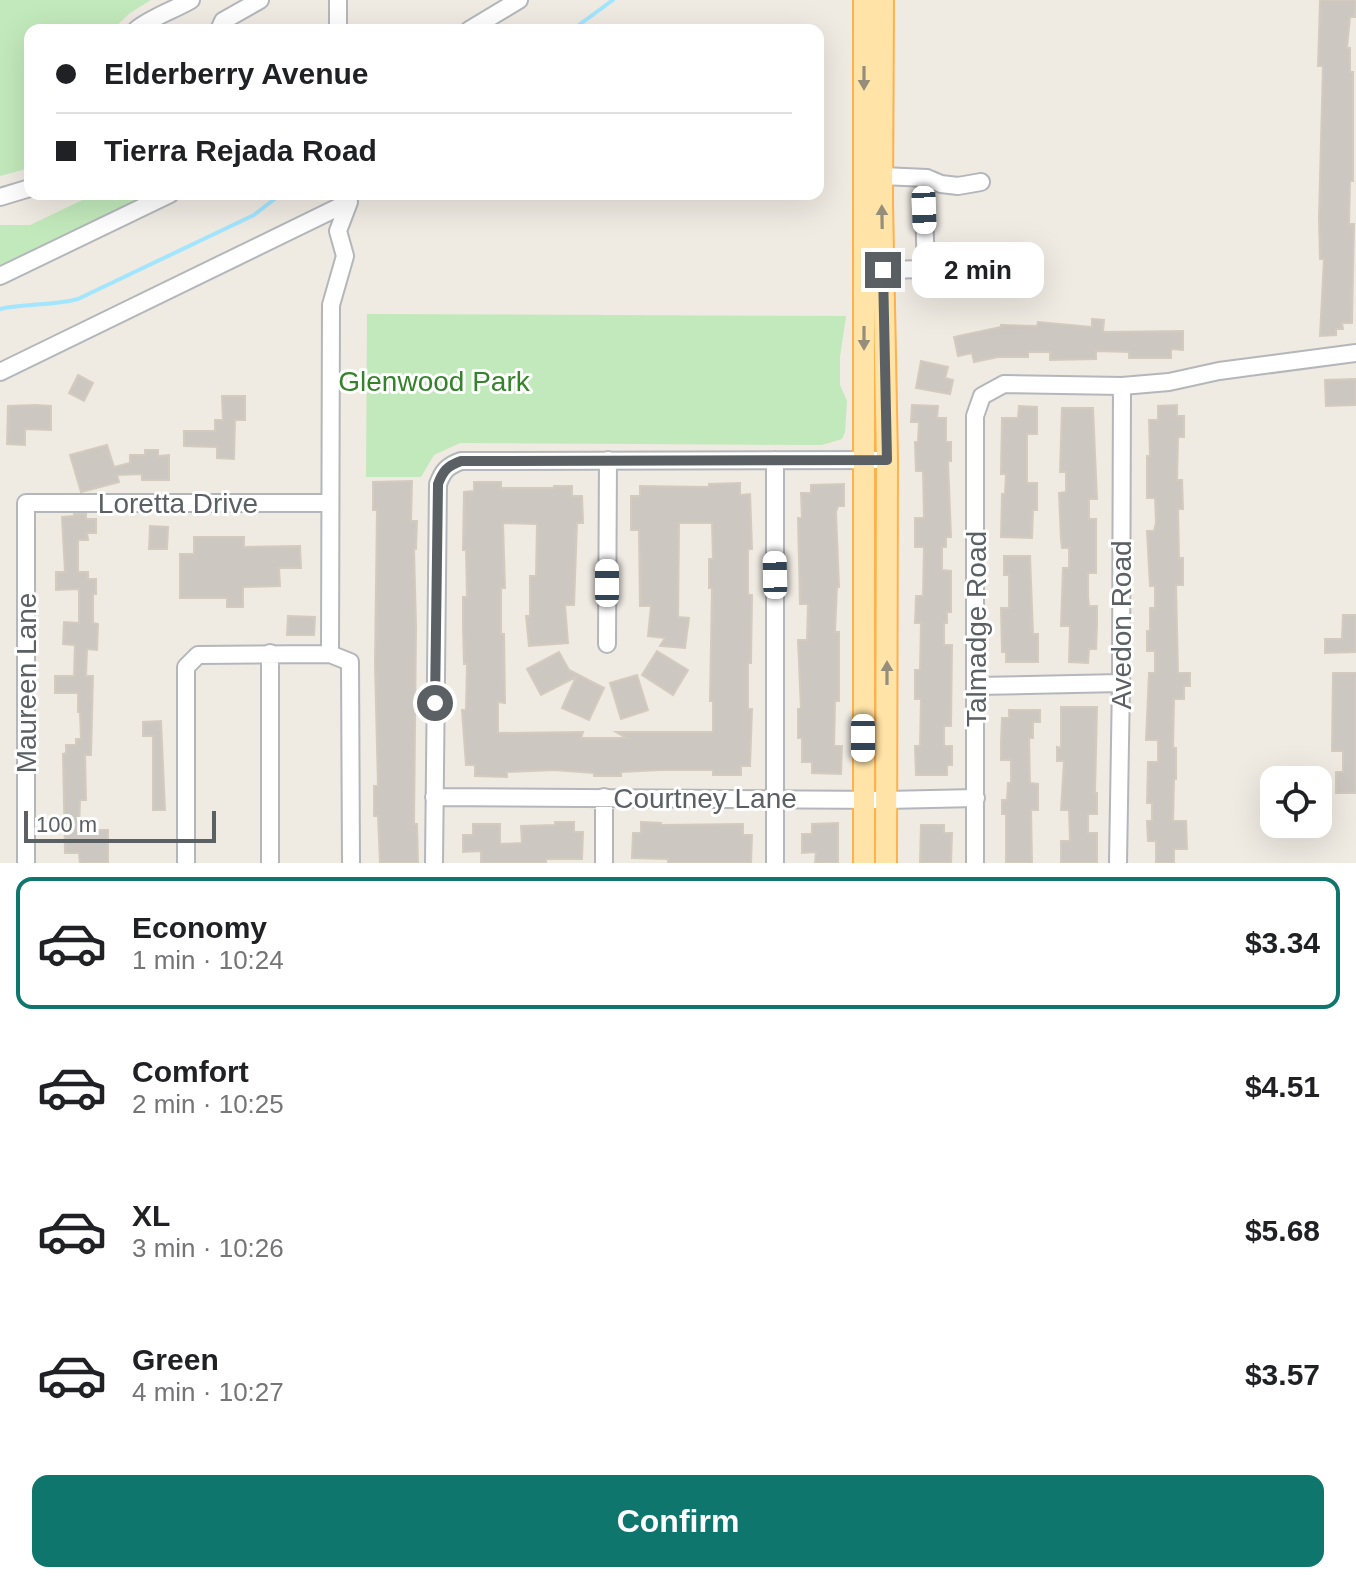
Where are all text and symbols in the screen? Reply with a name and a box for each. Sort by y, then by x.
text: Elderberry Avenue [104,57,369,90]
one-way arrow [858,66,870,91]
text: Tierra Rejada Road [104,134,377,167]
car [911,186,937,234]
one-way arrow [876,204,888,229]
callout: 2 min [911,242,1043,298]
route end [865,252,901,288]
text: 2 min [944,255,1012,285]
one-way arrow [858,326,870,351]
park label: Glenwood Park [338,366,531,397]
street label: Loretta Drive [98,488,258,519]
street label: Talmadge Road [961,531,992,727]
street label: Avedon Road [1106,540,1137,710]
car [763,551,787,599]
car [595,559,619,607]
street label: Maureen Lane [11,593,42,773]
one-way arrow [881,660,893,685]
route start [417,685,453,721]
car [851,714,875,762]
map controls [1260,766,1332,838]
button: locate [1260,766,1332,838]
street label: Courtney Lane [613,783,797,814]
scale bar [24,807,216,843]
text: 100 m [36,812,97,837]
icon: car [36,907,108,979]
text: Economy [132,911,267,944]
text: $3.34 [1245,926,1320,959]
text: 1 min · 10:24 [132,945,284,975]
icon: car [36,1051,108,1123]
text: Comfort [132,1055,249,1088]
text: $4.51 [1245,1070,1320,1103]
text: 2 min · 10:25 [132,1089,284,1119]
icon: car [36,1195,108,1267]
text: XL [132,1199,170,1232]
text: $5.68 [1245,1214,1320,1247]
text: 3 min · 10:26 [132,1233,284,1263]
icon: car [36,1339,108,1411]
text: Green [132,1343,219,1376]
text: $3.57 [1245,1358,1320,1391]
text: 4 min · 10:27 [132,1377,284,1407]
button: Confirm [32,1475,1324,1567]

